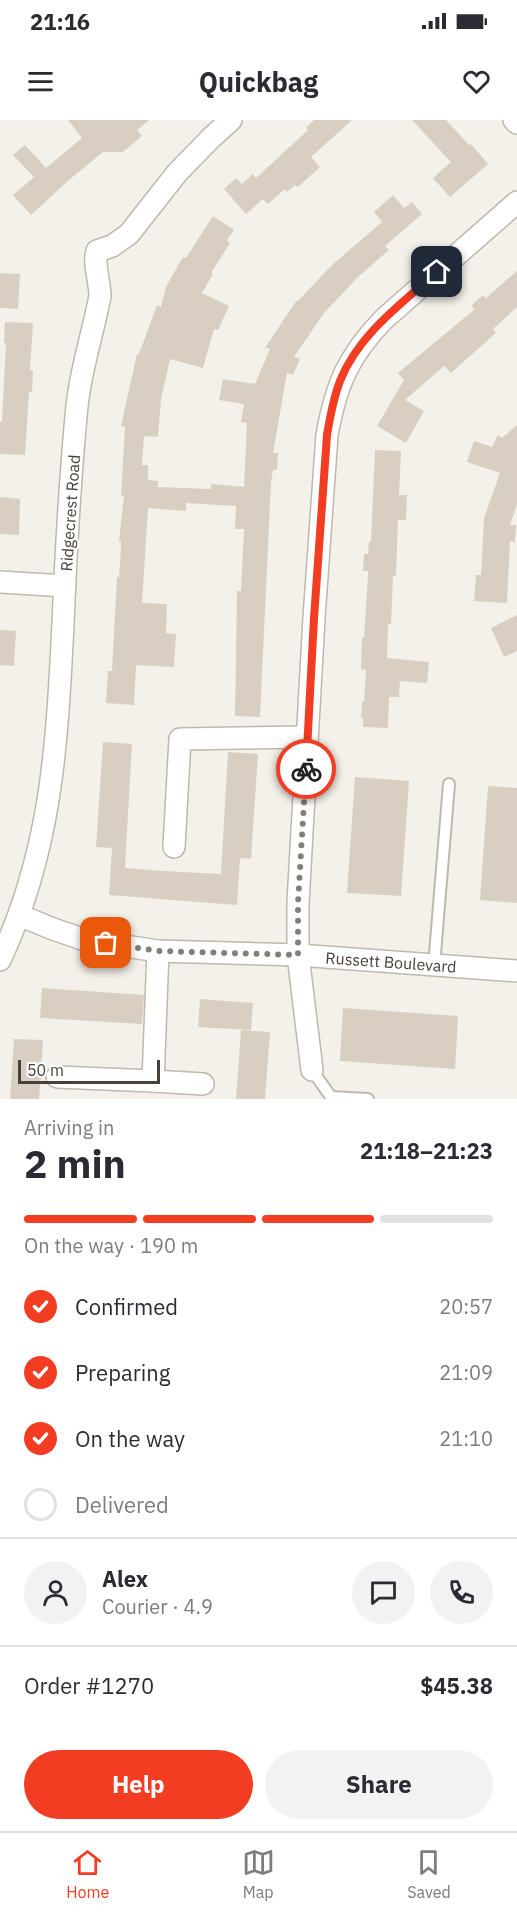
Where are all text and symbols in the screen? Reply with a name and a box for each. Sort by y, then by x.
text: 21:16 [30,7,90,36]
text: Quickbag [199,64,318,99]
icon: menu [24,65,57,98]
icon: heart [460,65,493,98]
pin [411,246,462,297]
icon: home [420,255,453,288]
street label: Ridgecrest Road [56,454,84,572]
courier [276,739,336,799]
icon: bike [290,753,323,786]
pin [80,917,131,968]
icon: bag [89,926,122,959]
street label: Russett Boulevard [325,947,457,977]
scale bar [18,1057,160,1085]
text: 50 m [27,1060,64,1080]
text: Arriving in [24,1114,114,1141]
text: 21:18–21:23 [360,1136,493,1165]
text: 2 min [24,1138,126,1189]
text: On the way · 190 m [24,1232,198,1259]
icon: check [24,1290,57,1323]
text: Confirmed [75,1292,178,1321]
text: 20:57 [439,1293,493,1320]
icon: check [24,1356,57,1389]
text: Preparing [75,1358,170,1387]
text: 21:09 [439,1359,493,1386]
icon: check [24,1422,57,1455]
text: On the way [75,1424,185,1453]
text: 21:10 [439,1425,493,1452]
text: Delivered [75,1490,169,1519]
button: person [24,1561,87,1624]
button: chat [352,1561,415,1624]
button: phone [430,1561,493,1624]
text: Alex [102,1564,148,1593]
text: Courier · 4.9 [102,1593,213,1620]
text: Order #1270 [24,1671,154,1700]
text: $45.38 [420,1671,493,1700]
button: Help [24,1750,253,1819]
button: Share [265,1750,493,1819]
tab: Home [66,1846,109,1902]
tab: Map [242,1846,275,1902]
tab: Saved [407,1846,451,1902]

